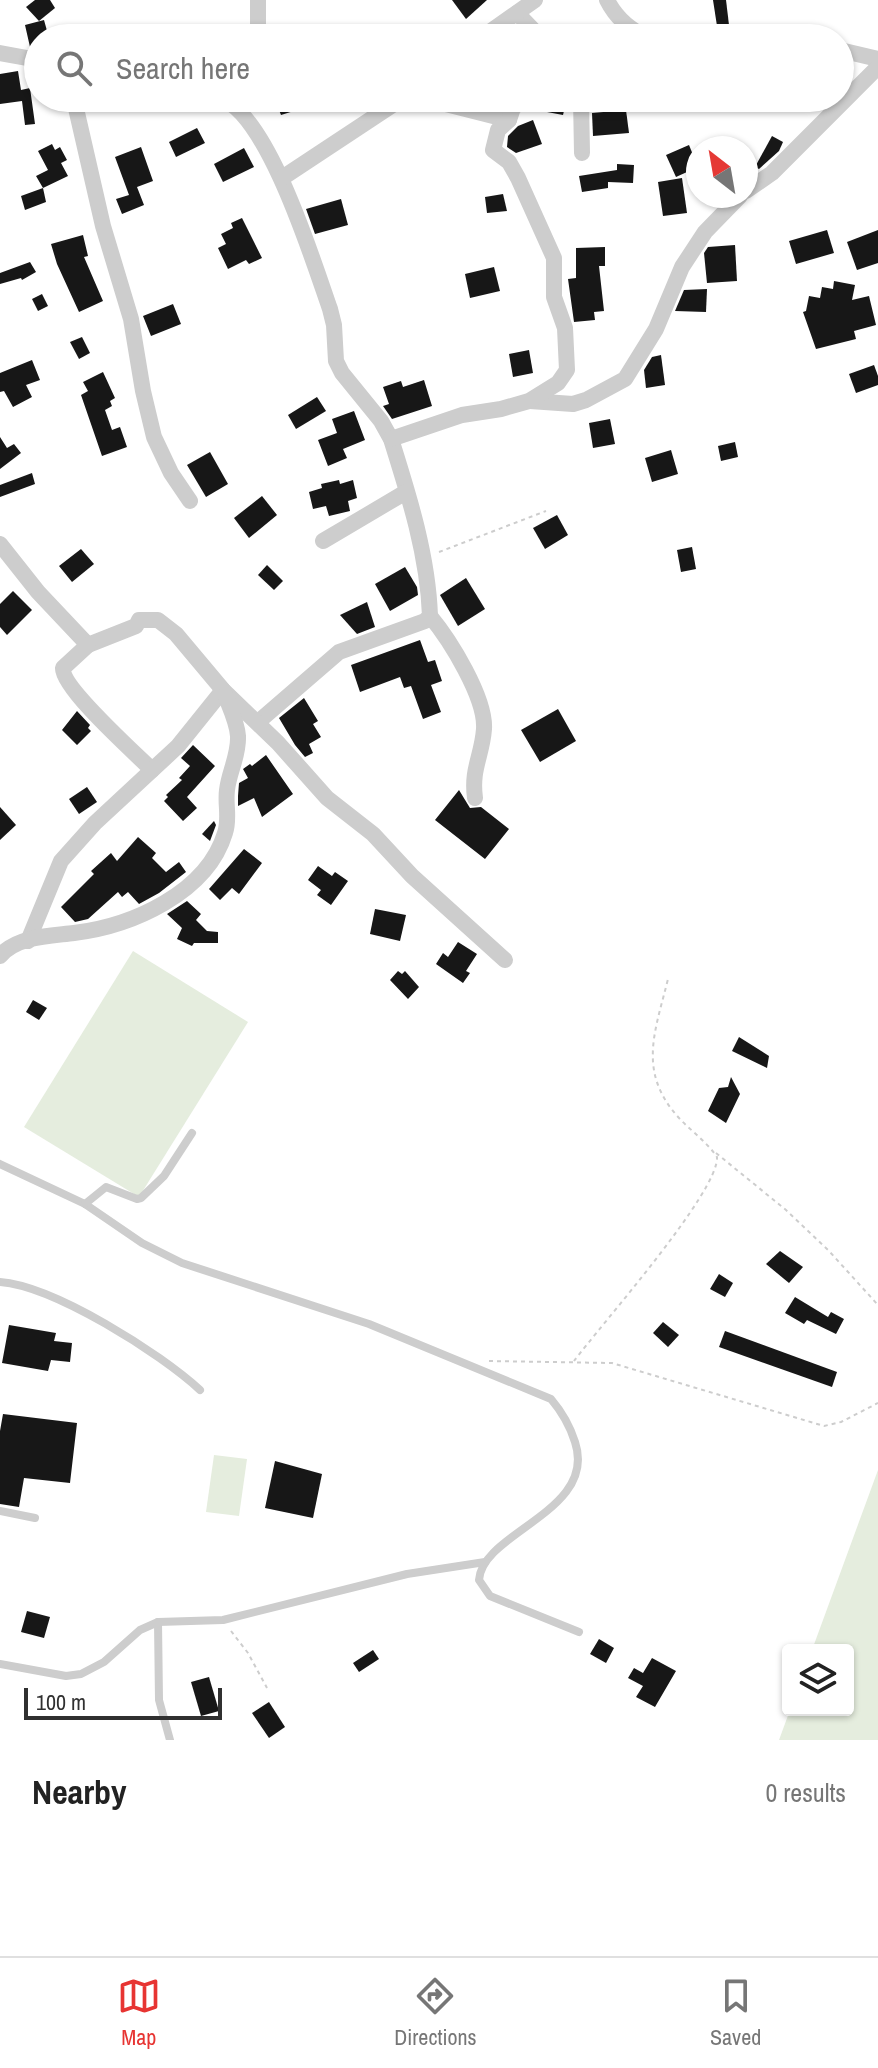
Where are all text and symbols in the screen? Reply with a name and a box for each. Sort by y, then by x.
search box [24,24,854,112]
icon: search [52,46,96,90]
text: Search here [116,48,250,88]
north arrow [686,136,758,208]
map controls [782,1644,854,1716]
button: layers [782,1644,854,1716]
scale bar [24,1684,222,1720]
text: 100 m [36,1687,86,1717]
text: Nearby [32,1769,127,1815]
text: 0 results [765,1775,846,1810]
tab: Map [117,1974,161,2052]
tab: Directions [394,1974,477,2052]
tab: Saved [710,1974,761,2052]

